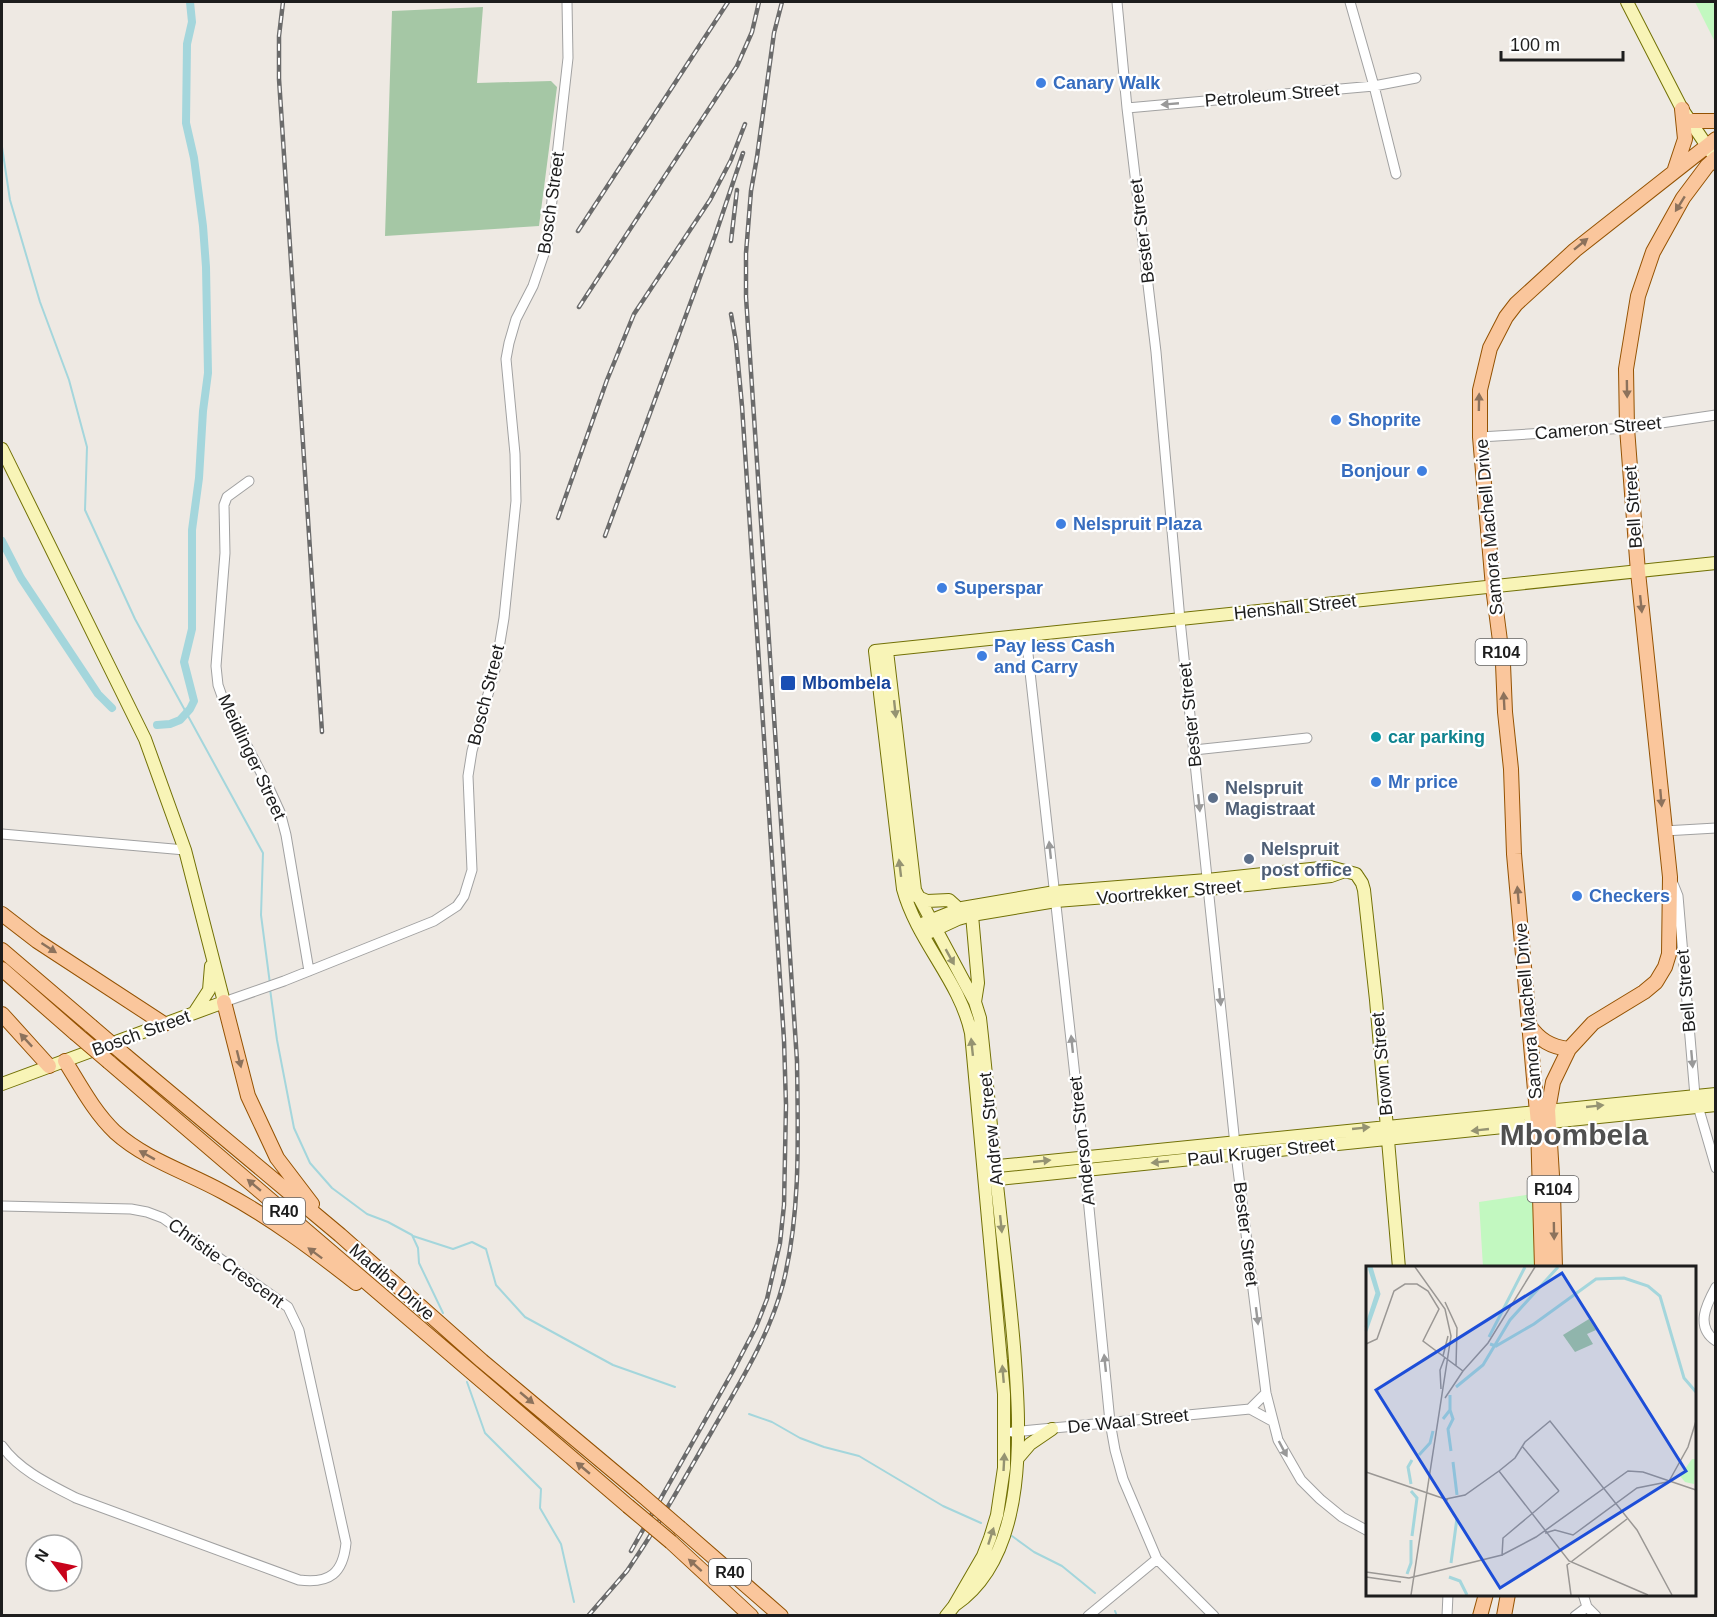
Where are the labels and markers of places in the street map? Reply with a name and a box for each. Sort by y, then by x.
place label: Canary Walk [1053,73,1161,93]
marker: Canary Walk [1034,76,1048,90]
place label: Shoprite [1348,410,1421,430]
marker: Shoprite [1329,413,1343,427]
place label: Bonjour [1341,461,1410,481]
marker: Bonjour [1415,464,1429,478]
place label: Nelspruit Plaza [1073,514,1203,534]
marker: Nelspruit Plaza [1054,517,1068,531]
place label: Superspar [954,578,1043,598]
marker: Superspar [935,581,949,595]
place label: Pay less Cash and Carry [994,636,1115,677]
marker: Pay less Cash and Carry [975,649,989,663]
place label: Mbombela [802,673,892,693]
marker: Mbombela [779,674,797,692]
place label: car parking [1388,727,1485,747]
marker: car parking [1369,730,1383,744]
place label: Mr price [1388,772,1458,792]
marker: Mr price [1369,775,1383,789]
place label: Nelspruit Magistraat [1225,778,1315,819]
marker: Nelspruit Magistraat [1206,791,1220,805]
place label: Nelspruit post office [1261,839,1352,880]
marker: Nelspruit post office [1242,852,1256,866]
place label: Checkers [1589,886,1670,906]
marker: Checkers [1570,889,1584,903]

